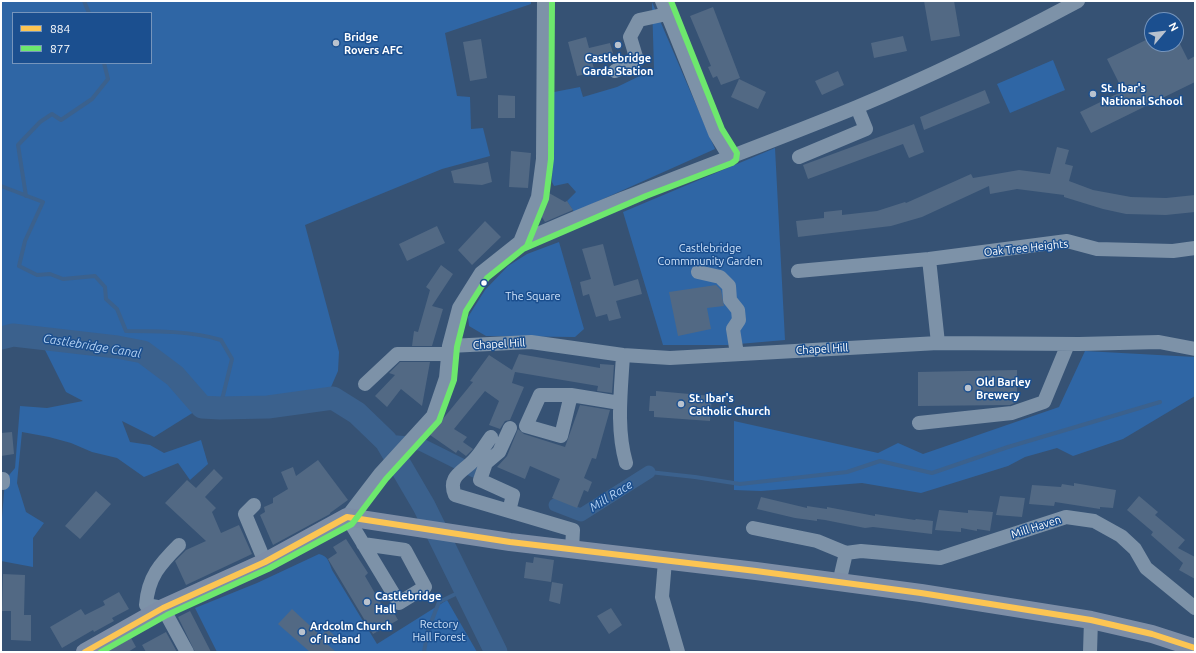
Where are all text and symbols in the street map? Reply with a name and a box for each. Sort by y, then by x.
legend [12,12,152,64]
north arrow [1144,12,1184,52]
text: N [1166,20,1181,33]
text: 884 [50,22,70,35]
place label: Bridge Rovers AFC [344,30,403,56]
marker: Bridge Rovers AFC [331,38,341,48]
marker: Castlebridge Garda Station [613,40,623,50]
text: 877 [50,42,70,55]
place label: Castlebridge Garda Station [583,51,653,77]
place label: St. Ibar's National School [1101,81,1183,107]
marker: St. Ibar's National School [1088,89,1098,99]
street label: Oak Tree Heights [983,237,1069,259]
park label: Castlebridge Commmunity Garden [658,241,762,267]
unlabelled marker [479,278,489,288]
park label: The Square [505,289,561,303]
water label: Castlebridge Canal [42,331,142,361]
street label: Chapel Hill [472,336,526,352]
street label: Chapel Hill [795,341,849,357]
place label: Old Barley Brewery [976,375,1030,401]
marker: Old Barley Brewery [963,383,973,393]
place label: St. Ibar's Catholic Church [689,391,770,417]
marker: St. Ibar's Catholic Church [676,399,686,409]
water label: Mill Race [587,477,635,515]
street label: Mill Haven [1009,513,1063,541]
place label: Castlebridge Hall [375,589,441,615]
marker: Castlebridge Hall [362,597,372,607]
park label: Rectory Hall Forest [412,617,466,643]
place label: Ardcolm Church of Ireland [310,619,392,645]
marker: Ardcolm Church of Ireland [297,627,307,637]

